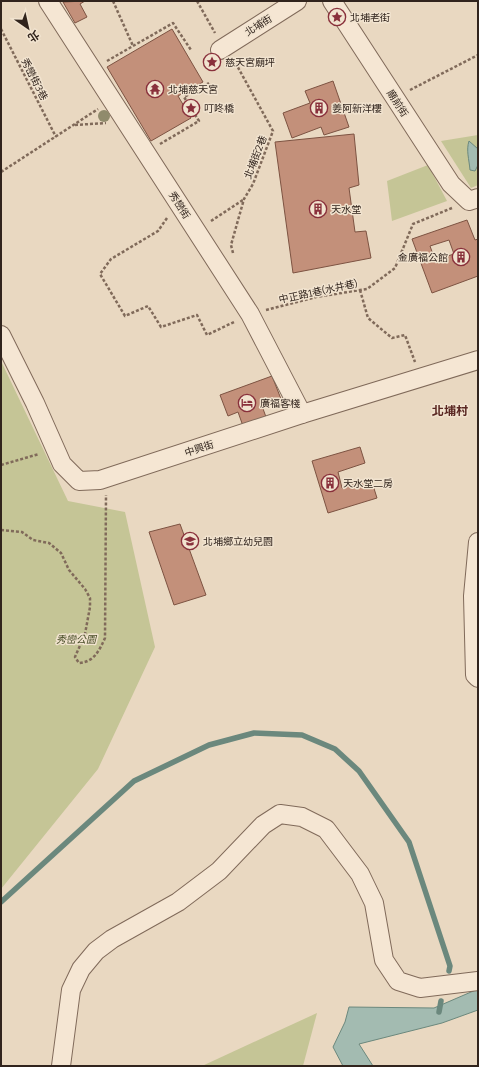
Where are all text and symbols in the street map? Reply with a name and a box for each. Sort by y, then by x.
place icon: 北埔老街 [327,7,347,27]
north arrow [8,8,48,48]
place label: 北埔老街 [350,12,390,24]
street label: 北埔街 [243,13,274,39]
text: 北 [25,27,42,44]
place icon: 慈天宮廟坪 [202,52,222,72]
street label: 秀巒街3巷 [18,56,50,103]
place label: 慈天宮廟坪 [225,57,275,69]
temple icon: 北埔慈天宮 [145,79,165,99]
place label: 北埔慈天宮 [168,84,218,96]
street label: 廟前街 [384,88,410,119]
place icon: 叮咚橋 [181,98,201,118]
building icon: 姜阿新洋樓 [309,98,329,118]
place label: 叮咚橋 [204,103,234,115]
place label: 姜阿新洋樓 [332,103,382,115]
street label: 北埔街2巷 [242,134,270,181]
street label: 秀巒街 [166,190,192,221]
building icon: 天水堂 [308,199,328,219]
place label: 天水堂 [331,204,361,216]
building icon: 金廣福公館 [451,247,471,267]
place label: 金廣福公館 [398,252,448,264]
street label: 中正路1巷(水井巷) [278,277,359,306]
hotel icon: 廣福客棧 [237,393,257,413]
place label: 廣福客棧 [260,398,300,410]
district label: 北埔村 [432,404,468,418]
street label: 中興街 [183,439,215,459]
building icon: 天水堂二房 [320,473,340,493]
place label: 天水堂二房 [343,478,393,490]
school or university icon: 北埔鄉立幼兒園 [180,531,200,551]
place label: 北埔鄉立幼兒園 [203,536,273,548]
park label: 秀巒公園 [56,634,98,646]

